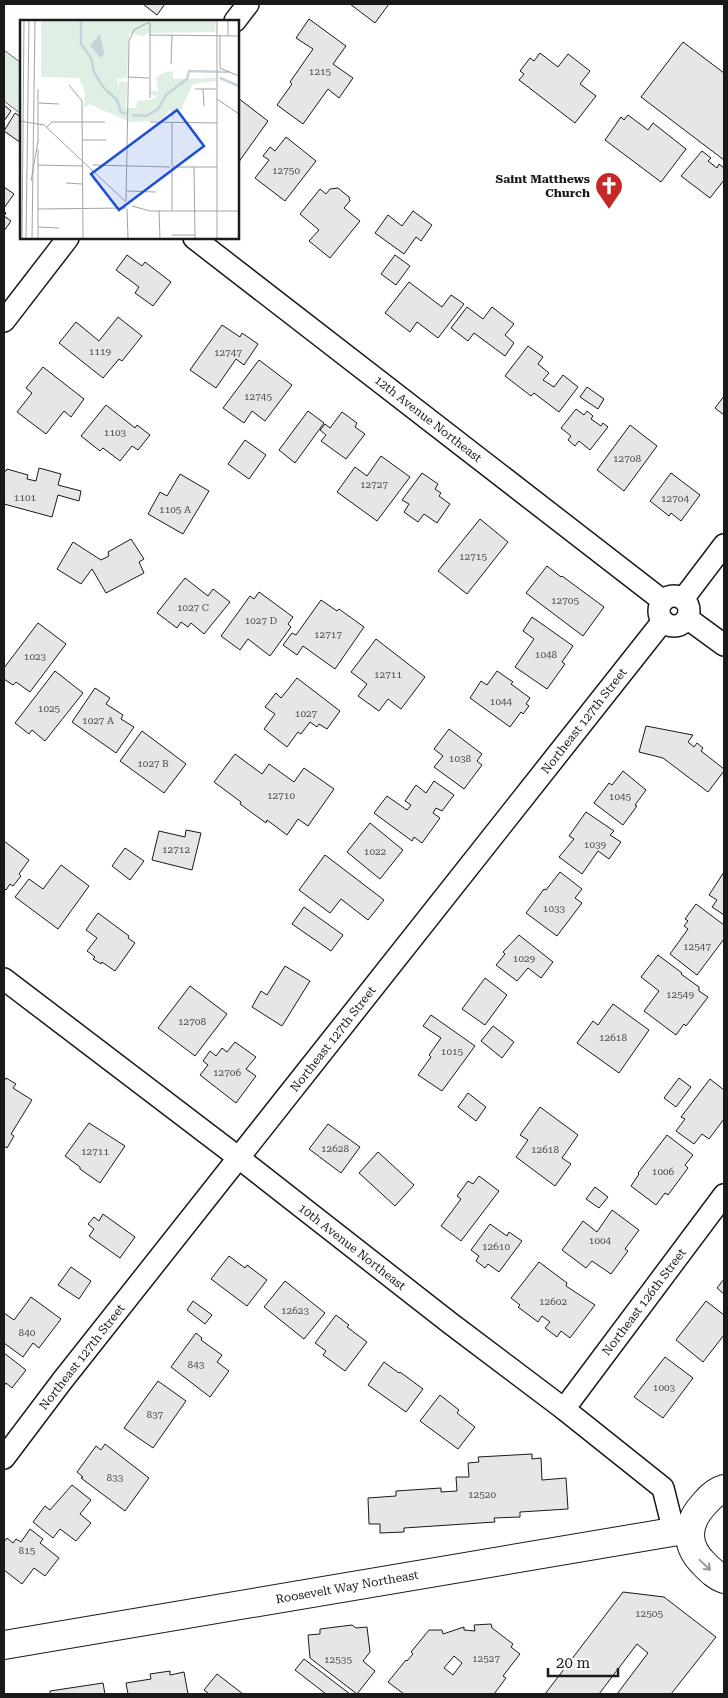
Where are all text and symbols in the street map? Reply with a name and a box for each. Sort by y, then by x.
inset map [20,20,239,239]
house number: 1215 [309,66,332,77]
house number: 12750 [272,165,300,176]
church icon: Saint Matthews Church [594,171,624,210]
place label: Saint Matthews Church [496,172,590,200]
house number: 1119 [89,346,112,357]
house number: 12747 [214,347,242,358]
street label: 12th Avenue Northeast [372,373,485,466]
house number: 12745 [244,391,272,402]
house number: 1103 [104,427,127,438]
house number: 12708 [613,453,641,464]
house number: 12727 [360,479,388,490]
house number: 1101 [14,492,37,503]
house number: 12704 [661,493,689,504]
house number: 1105 A [159,504,191,515]
house number: 12715 [459,551,487,562]
house number: 12705 [551,595,579,606]
house number: 1027 C [177,602,209,613]
house number: 1027 D [245,615,278,626]
house number: 12717 [314,629,342,640]
house number: 1048 [535,649,558,660]
house number: 1023 [24,651,47,662]
street label: Northeast 127th Street [538,665,630,777]
house number: 12711 [374,669,402,680]
house number: 1044 [490,696,513,707]
house number: 1025 [38,703,61,714]
house number: 1027 [295,708,318,719]
house number: 1027 A [82,715,114,726]
house number: 1038 [449,753,472,764]
house number: 1027 B [137,758,169,769]
house number: 12710 [267,790,295,801]
house number: 1045 [609,791,632,802]
house number: 1039 [584,839,607,850]
house number: 12712 [162,844,190,855]
house number: 1022 [364,846,387,857]
house number: 1033 [543,903,566,914]
house number: 12547 [683,941,711,952]
house number: 1029 [513,953,536,964]
street label: Northeast 127th Street [287,983,379,1095]
house number: 12549 [666,989,694,1000]
house number: 12708 [178,1016,206,1027]
house number: 12618 [599,1032,627,1043]
house number: 1015 [441,1046,464,1057]
house number: 12706 [213,1067,241,1078]
house number: 12628 [321,1143,349,1154]
house number: 12618 [531,1144,559,1155]
house number: 12711 [81,1146,109,1157]
house number: 1006 [652,1166,675,1177]
street label: 10th Avenue Northeast [296,1201,409,1294]
house number: 1004 [589,1235,612,1246]
house number: 12610 [482,1241,510,1252]
street label: Northeast 126th Street [599,1245,689,1358]
house number: 12602 [539,1296,567,1307]
street label: Northeast 127th Street [36,1301,128,1413]
house number: 12623 [281,1305,309,1316]
house number: 840 [19,1327,36,1338]
house number: 843 [188,1359,205,1370]
house number: 1003 [653,1382,676,1393]
house number: 837 [147,1409,164,1420]
house number: 833 [107,1472,124,1483]
house number: 12520 [468,1489,496,1500]
house number: 815 [19,1545,36,1556]
one-way arrow [698,1559,711,1571]
street label: Roosevelt Way Northeast [274,1567,420,1606]
house number: 12505 [635,1608,663,1619]
scale bar [548,1646,618,1678]
house number: 12527 [472,1653,500,1664]
house number: 12535 [324,1654,352,1665]
text: 20 m [556,1654,591,1672]

